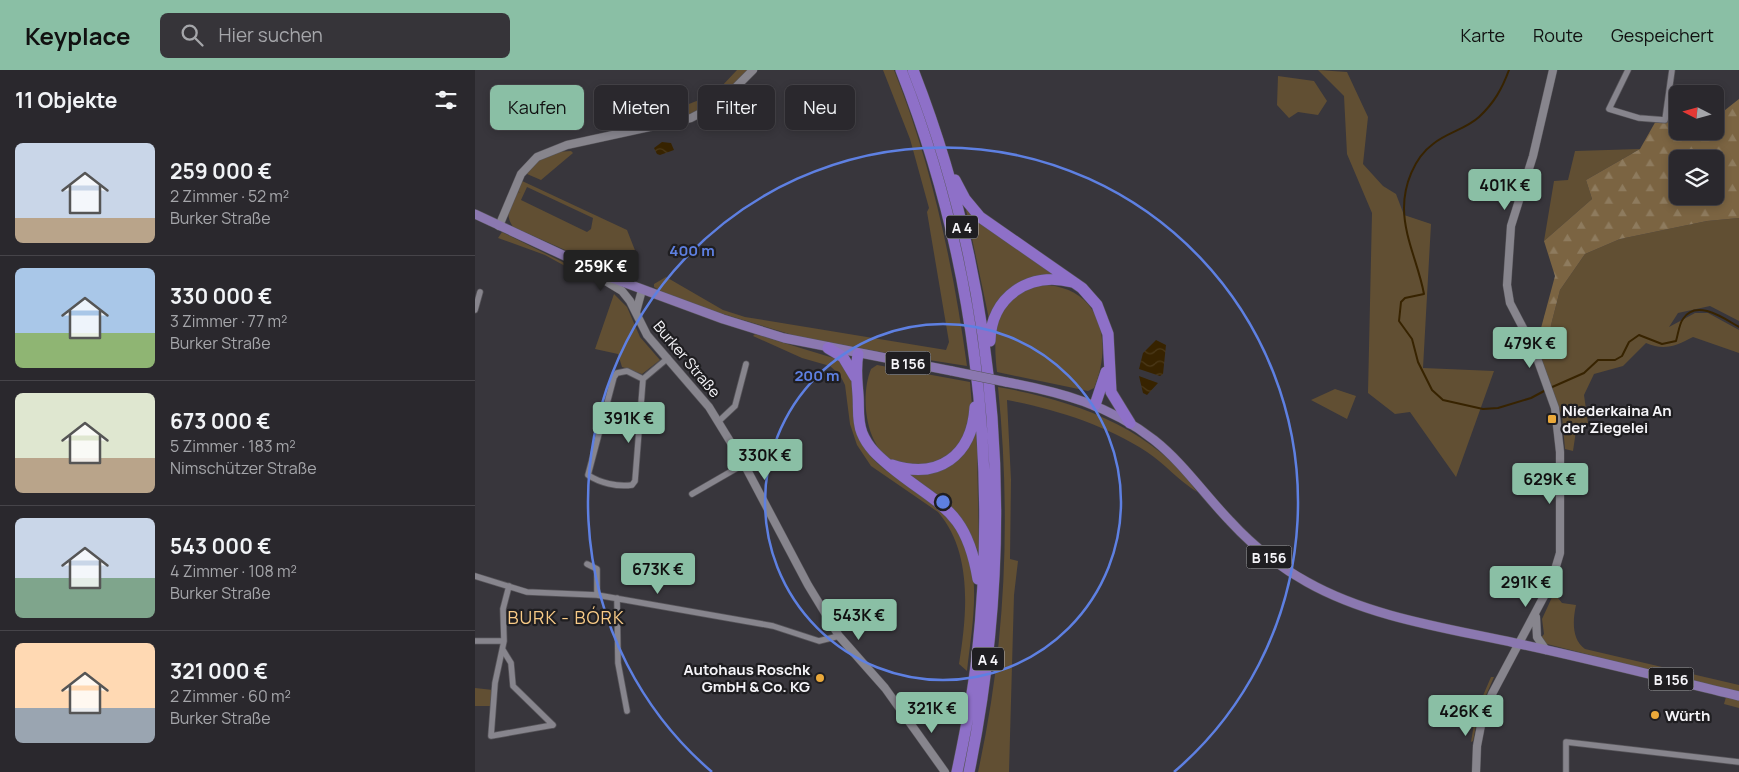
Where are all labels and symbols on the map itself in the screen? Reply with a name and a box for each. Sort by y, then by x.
north arrow [1669,85,1724,140]
pin: 401K € [1464,168,1546,211]
road number: A 4 [946,216,978,238]
text: 400 m [669,240,715,261]
pin: 259K € [560,250,642,292]
street label: Burker Straße [649,316,726,402]
pin: 479K € [1489,326,1571,369]
road number: B 156 [885,352,931,374]
text: 200 m [794,365,840,386]
place label: Niederkaina An der Ziegelei [1562,400,1672,438]
pin: 391K € [588,402,670,444]
marker: Niederkaina An der Ziegelei [1546,413,1558,425]
pin: 330K € [724,438,806,481]
pin: 629K € [1509,462,1591,505]
centre of rings [934,493,952,511]
road number: B 156 [1247,546,1291,568]
pin: 673K € [617,552,699,595]
pin: 291K € [1485,566,1567,608]
pin: 543K € [818,598,900,641]
district label: BURK - BÓRK [507,605,625,629]
road number: A 4 [972,648,1004,670]
place label: Autohaus Roschk GmbH & Co. KG [683,659,811,697]
road number: B 156 [1649,668,1693,690]
marker: Autohaus Roschk GmbH & Co. KG [814,672,826,684]
pin: 321K € [891,692,973,734]
pin: 426K € [1425,694,1507,737]
place label: Würth [1665,705,1710,726]
marker: Würth [1649,709,1661,721]

